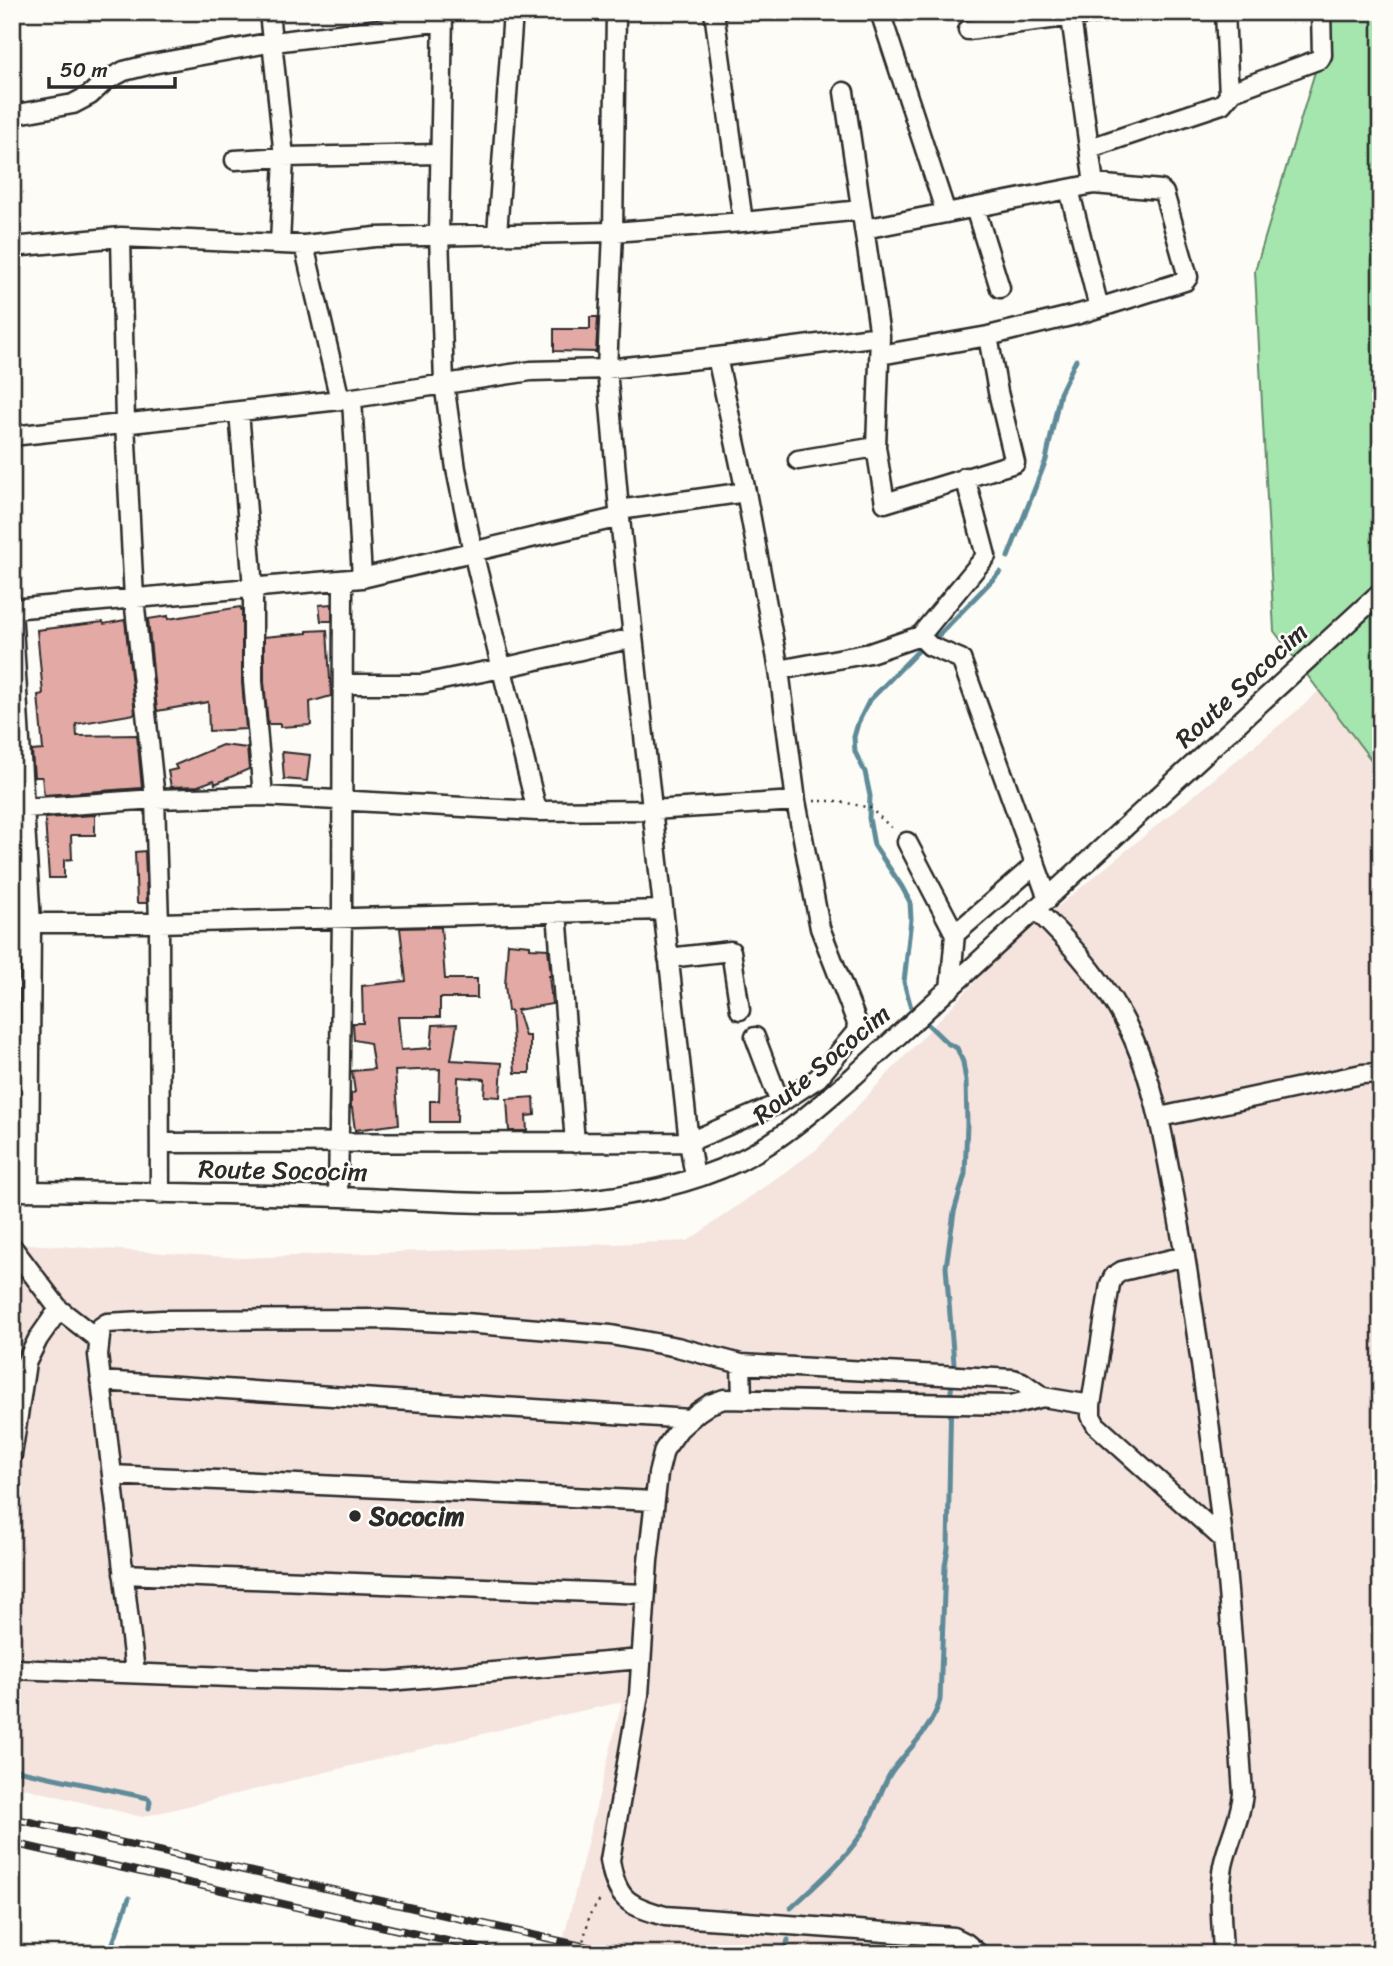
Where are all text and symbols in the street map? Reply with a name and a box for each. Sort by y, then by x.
scale bar [49,46,175,90]
text: 50 m [60,51,108,89]
street label: Route Sococim [1163,610,1319,760]
street label: Route Sococim [741,992,901,1136]
street label: Route Sococim [198,1146,368,1194]
place label: Sococim [368,1493,465,1539]
marker: Sococim [347,1508,363,1524]

